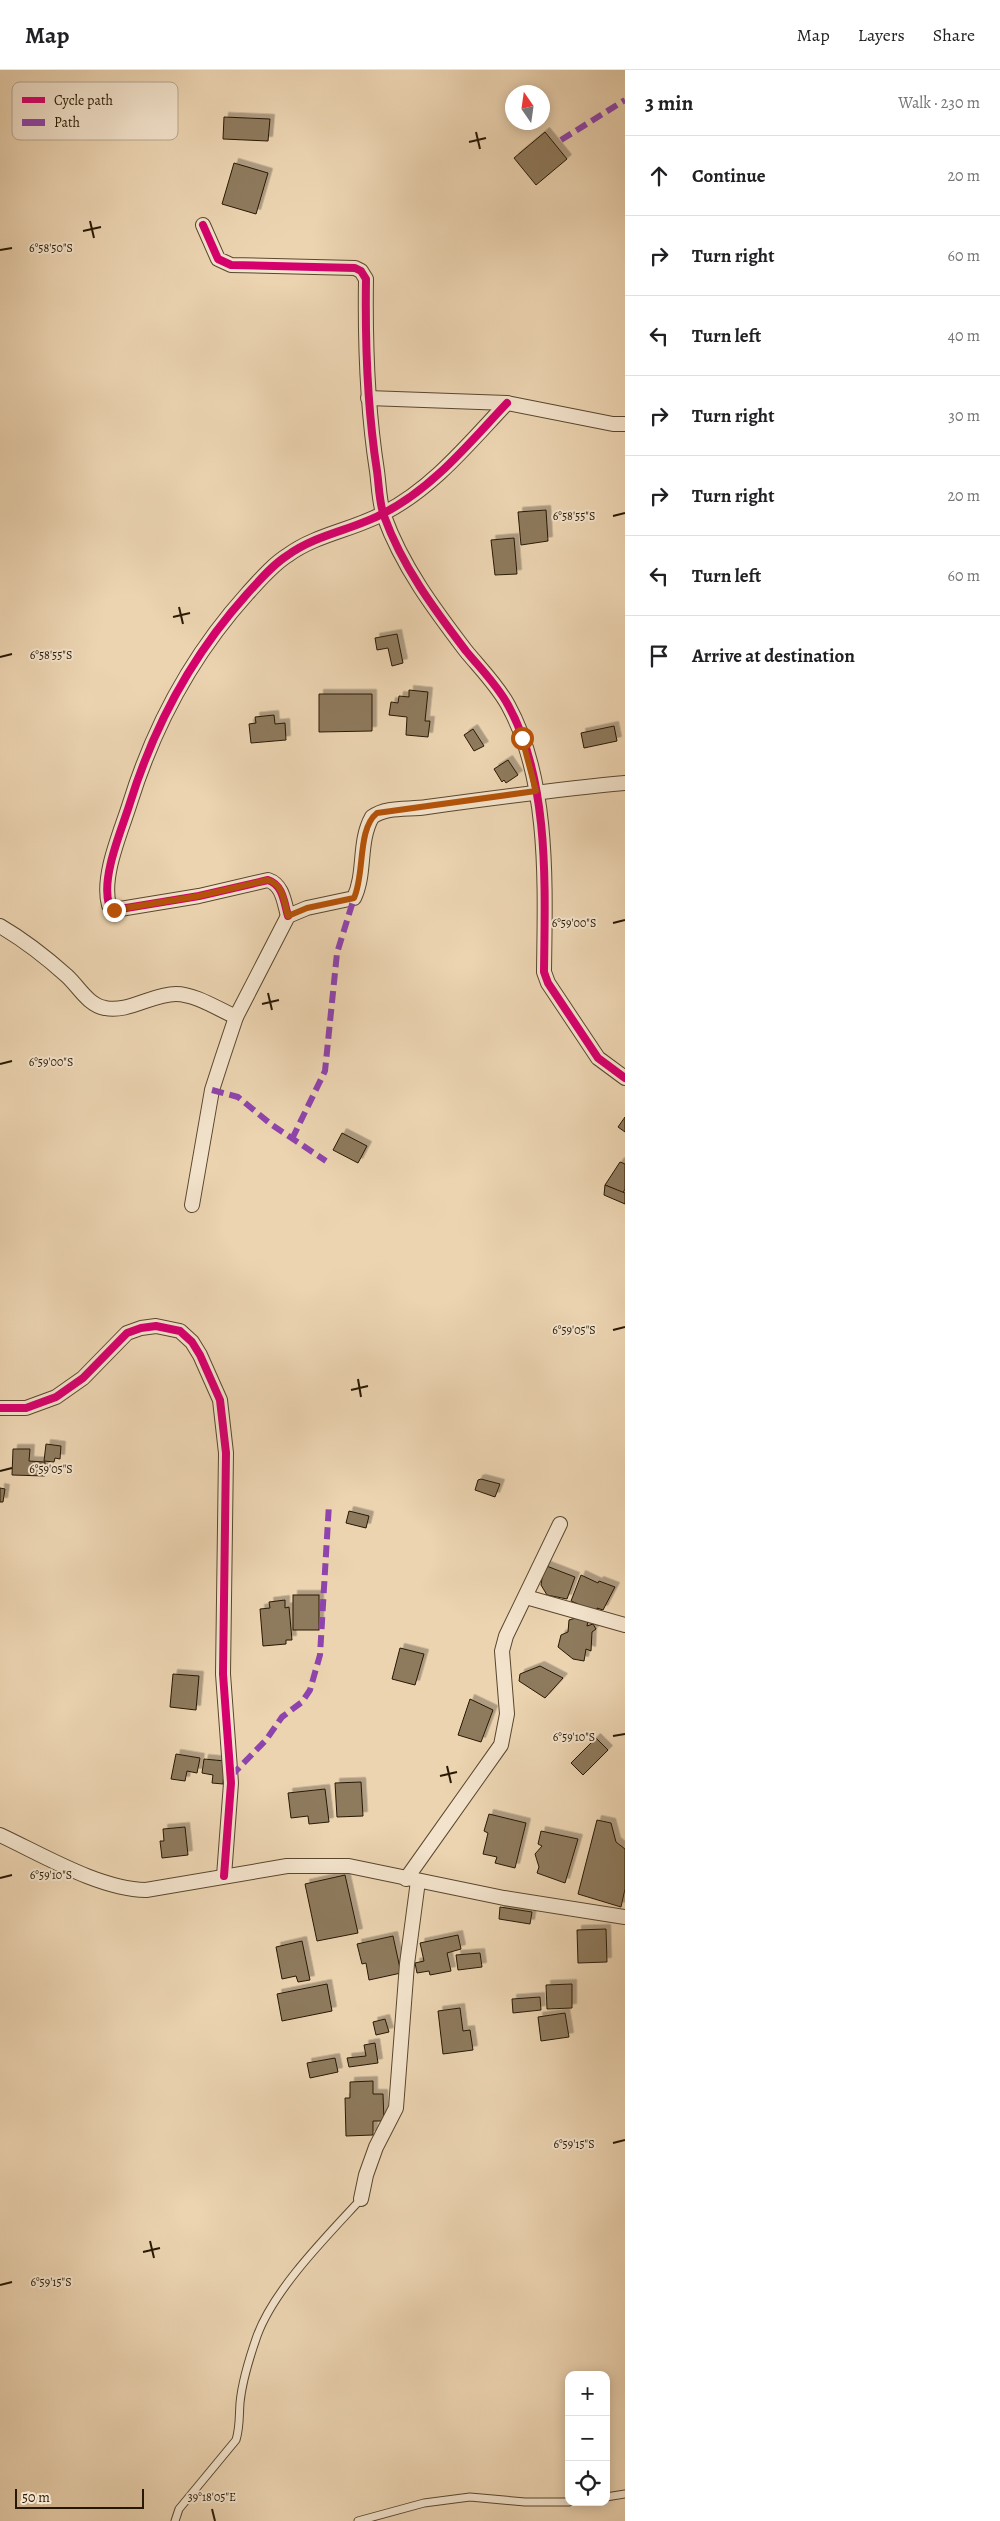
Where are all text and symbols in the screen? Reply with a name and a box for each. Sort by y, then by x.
text: Map [25,19,69,51]
text: Map [797,23,830,47]
text: Layers [858,23,905,47]
text: Share [933,23,975,47]
legend [12,82,178,140]
north arrow [505,85,550,130]
text: 3 min [645,89,693,117]
text: Cycle path [54,91,114,110]
text: Walk · 230 m [898,92,980,114]
text: Path [54,113,81,132]
icon: ahead [645,162,673,190]
text: Continue [692,163,766,189]
text: 20 m [947,165,980,187]
text: 6°58'50"S [29,240,73,256]
icon: right [645,242,673,270]
text: Turn right [692,243,774,269]
text: 60 m [948,245,980,267]
icon: left [645,322,673,350]
text: Turn left [692,323,761,349]
text: 40 m [948,325,980,347]
icon: right [645,402,673,430]
text: Turn right [692,403,774,429]
text: 30 m [948,405,980,427]
icon: right [645,482,673,510]
text: Turn right [692,483,774,509]
text: 20 m [947,485,980,507]
text: 6°58'55"S [553,508,595,524]
icon: left [645,562,673,590]
text: Turn left [692,563,761,589]
text: 60 m [948,565,980,587]
icon: arrive [645,642,673,670]
text: Arrive at destination [692,643,855,669]
text: 6°58'55"S [30,647,72,663]
route start [511,727,534,750]
route end [103,899,126,922]
text: 6°59'00"S [552,915,596,931]
text: 6°59'00"S [29,1054,73,1070]
text: 6°59'05"S [552,1322,596,1338]
text: 6°59'05"S [29,1461,73,1477]
text: 6°59'10"S [553,1729,595,1745]
text: 6°59'10"S [30,1867,72,1883]
text: 6°59'15"S [553,2136,595,2152]
text: 6°59'15"S [30,2274,72,2290]
map controls [565,2371,610,2506]
button: + [565,2371,610,2416]
button: − [565,2416,610,2461]
button: locate [565,2461,610,2506]
scale bar [15,2486,144,2509]
text: 50 m [22,2488,50,2507]
text: 39°18'05"E [188,2489,236,2505]

